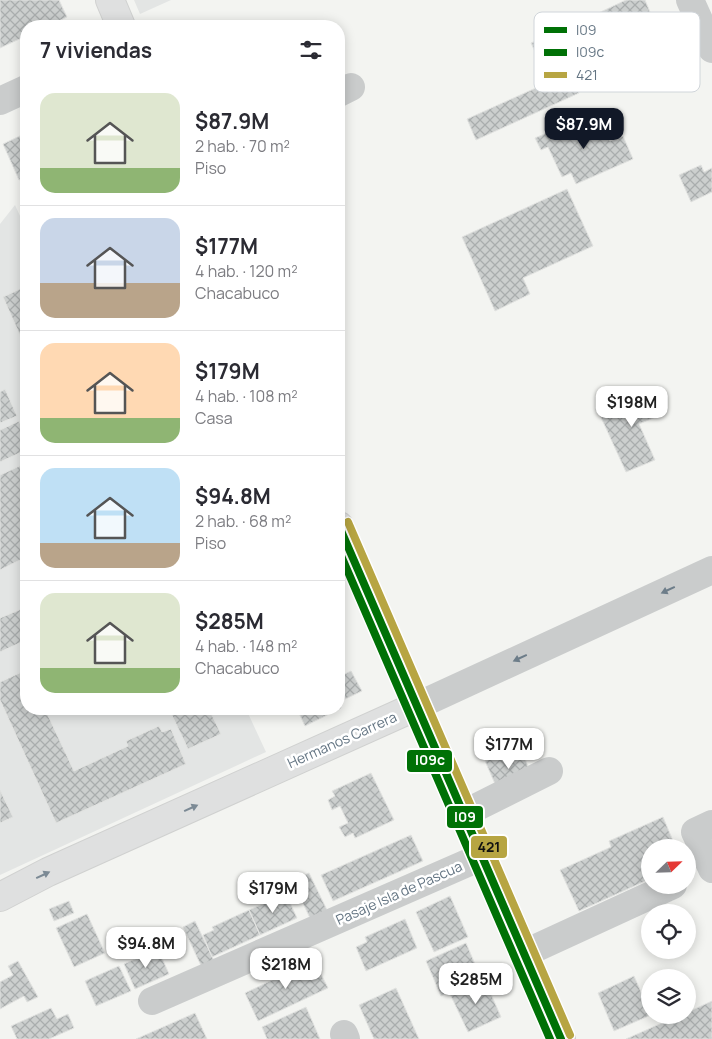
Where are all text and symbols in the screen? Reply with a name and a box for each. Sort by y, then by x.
legend [534,12,700,92]
text: I09 [576,20,597,39]
text: 7 viviendas [40,36,152,64]
icon: filters [297,36,325,64]
text: I09c [576,42,604,61]
text: 421 [576,65,598,84]
text: $87.9M [195,107,269,135]
pin: $87.9M [543,108,625,150]
icon: home [80,113,140,173]
text: $87.9M [556,113,612,135]
text: 2 hab. · 70 m² [195,135,290,157]
text: Piso [195,157,226,179]
text: $177M [195,232,258,260]
icon: home [80,238,140,298]
text: 4 hab. · 120 m² [195,260,298,282]
text: Chacabuco [195,282,280,304]
text: $179M [195,357,260,385]
icon: home [80,363,140,423]
text: 4 hab. · 108 m² [195,385,298,407]
pin: $198M [597,386,667,428]
text: $198M [607,391,657,413]
text: Casa [195,407,233,429]
text: $94.8M [195,482,271,510]
icon: home [80,488,140,548]
text: 2 hab. · 68 m² [195,510,291,532]
text: Piso [195,532,226,554]
one-way arrow [661,587,675,595]
text: $285M [195,607,264,635]
icon: home [80,613,140,673]
text: 4 hab. · 148 m² [195,635,297,657]
one-way arrow [513,655,527,663]
text: Chacabuco [195,657,280,679]
street label: Hermanos Carrera [284,707,399,772]
pin: $177M [474,728,544,770]
text: $177M [485,733,533,755]
line badge: I09c [406,749,453,773]
text: I09c [415,750,445,769]
one-way arrow [184,803,198,811]
line badge: I09 [446,805,484,829]
text: I09 [454,807,476,826]
line badge: 421 [470,835,508,859]
text: 421 [478,837,501,856]
north arrow [641,839,696,894]
map controls [641,839,696,1024]
street label: Pasaje Isla de Pascua [333,856,465,929]
one-way arrow [36,870,50,878]
pin: $179M [238,872,308,914]
text: $179M [248,877,298,899]
button: locate [641,904,696,959]
pin: $94.8M [105,926,187,969]
text: $94.8M [117,932,175,954]
pin: $218M [251,948,321,990]
text: $218M [261,953,311,975]
pin: $285M [441,962,511,1005]
text: $285M [450,968,502,990]
button: layers [641,969,696,1024]

